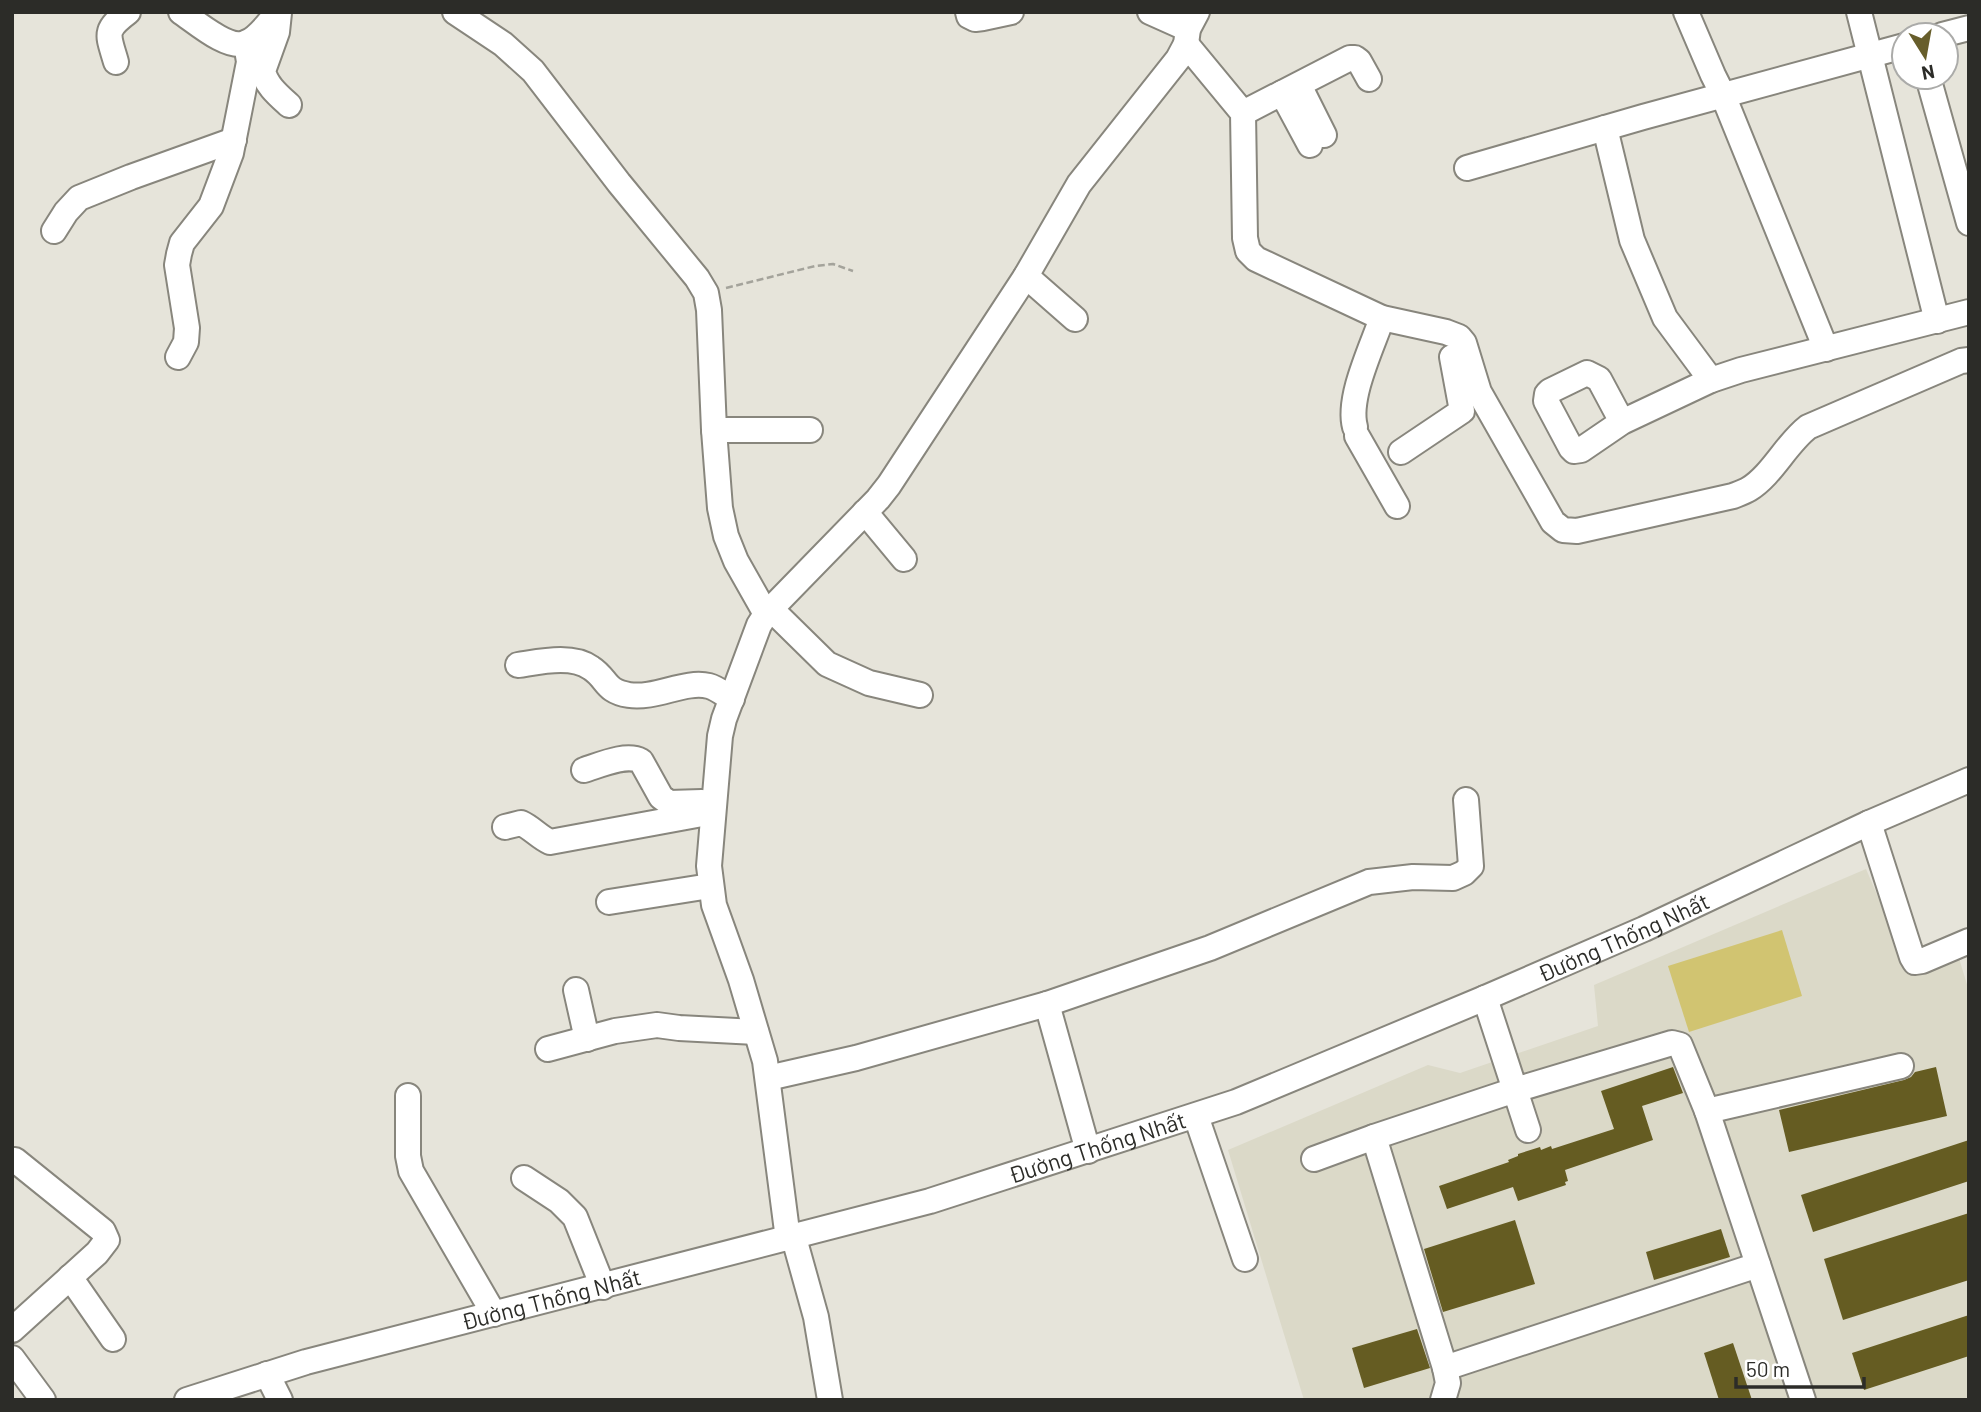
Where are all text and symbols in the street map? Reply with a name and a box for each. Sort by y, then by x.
north arrow [1890,21,1960,91]
text: N [1920,61,1937,86]
street label: Đường Thống Nhất [1533,886,1713,987]
street label: Đường Thống Nhất [1005,1105,1189,1189]
street label: Đường Thống Nhất [458,1262,644,1335]
scale bar [1736,1346,1864,1390]
text: 50 m [1746,1356,1790,1381]

